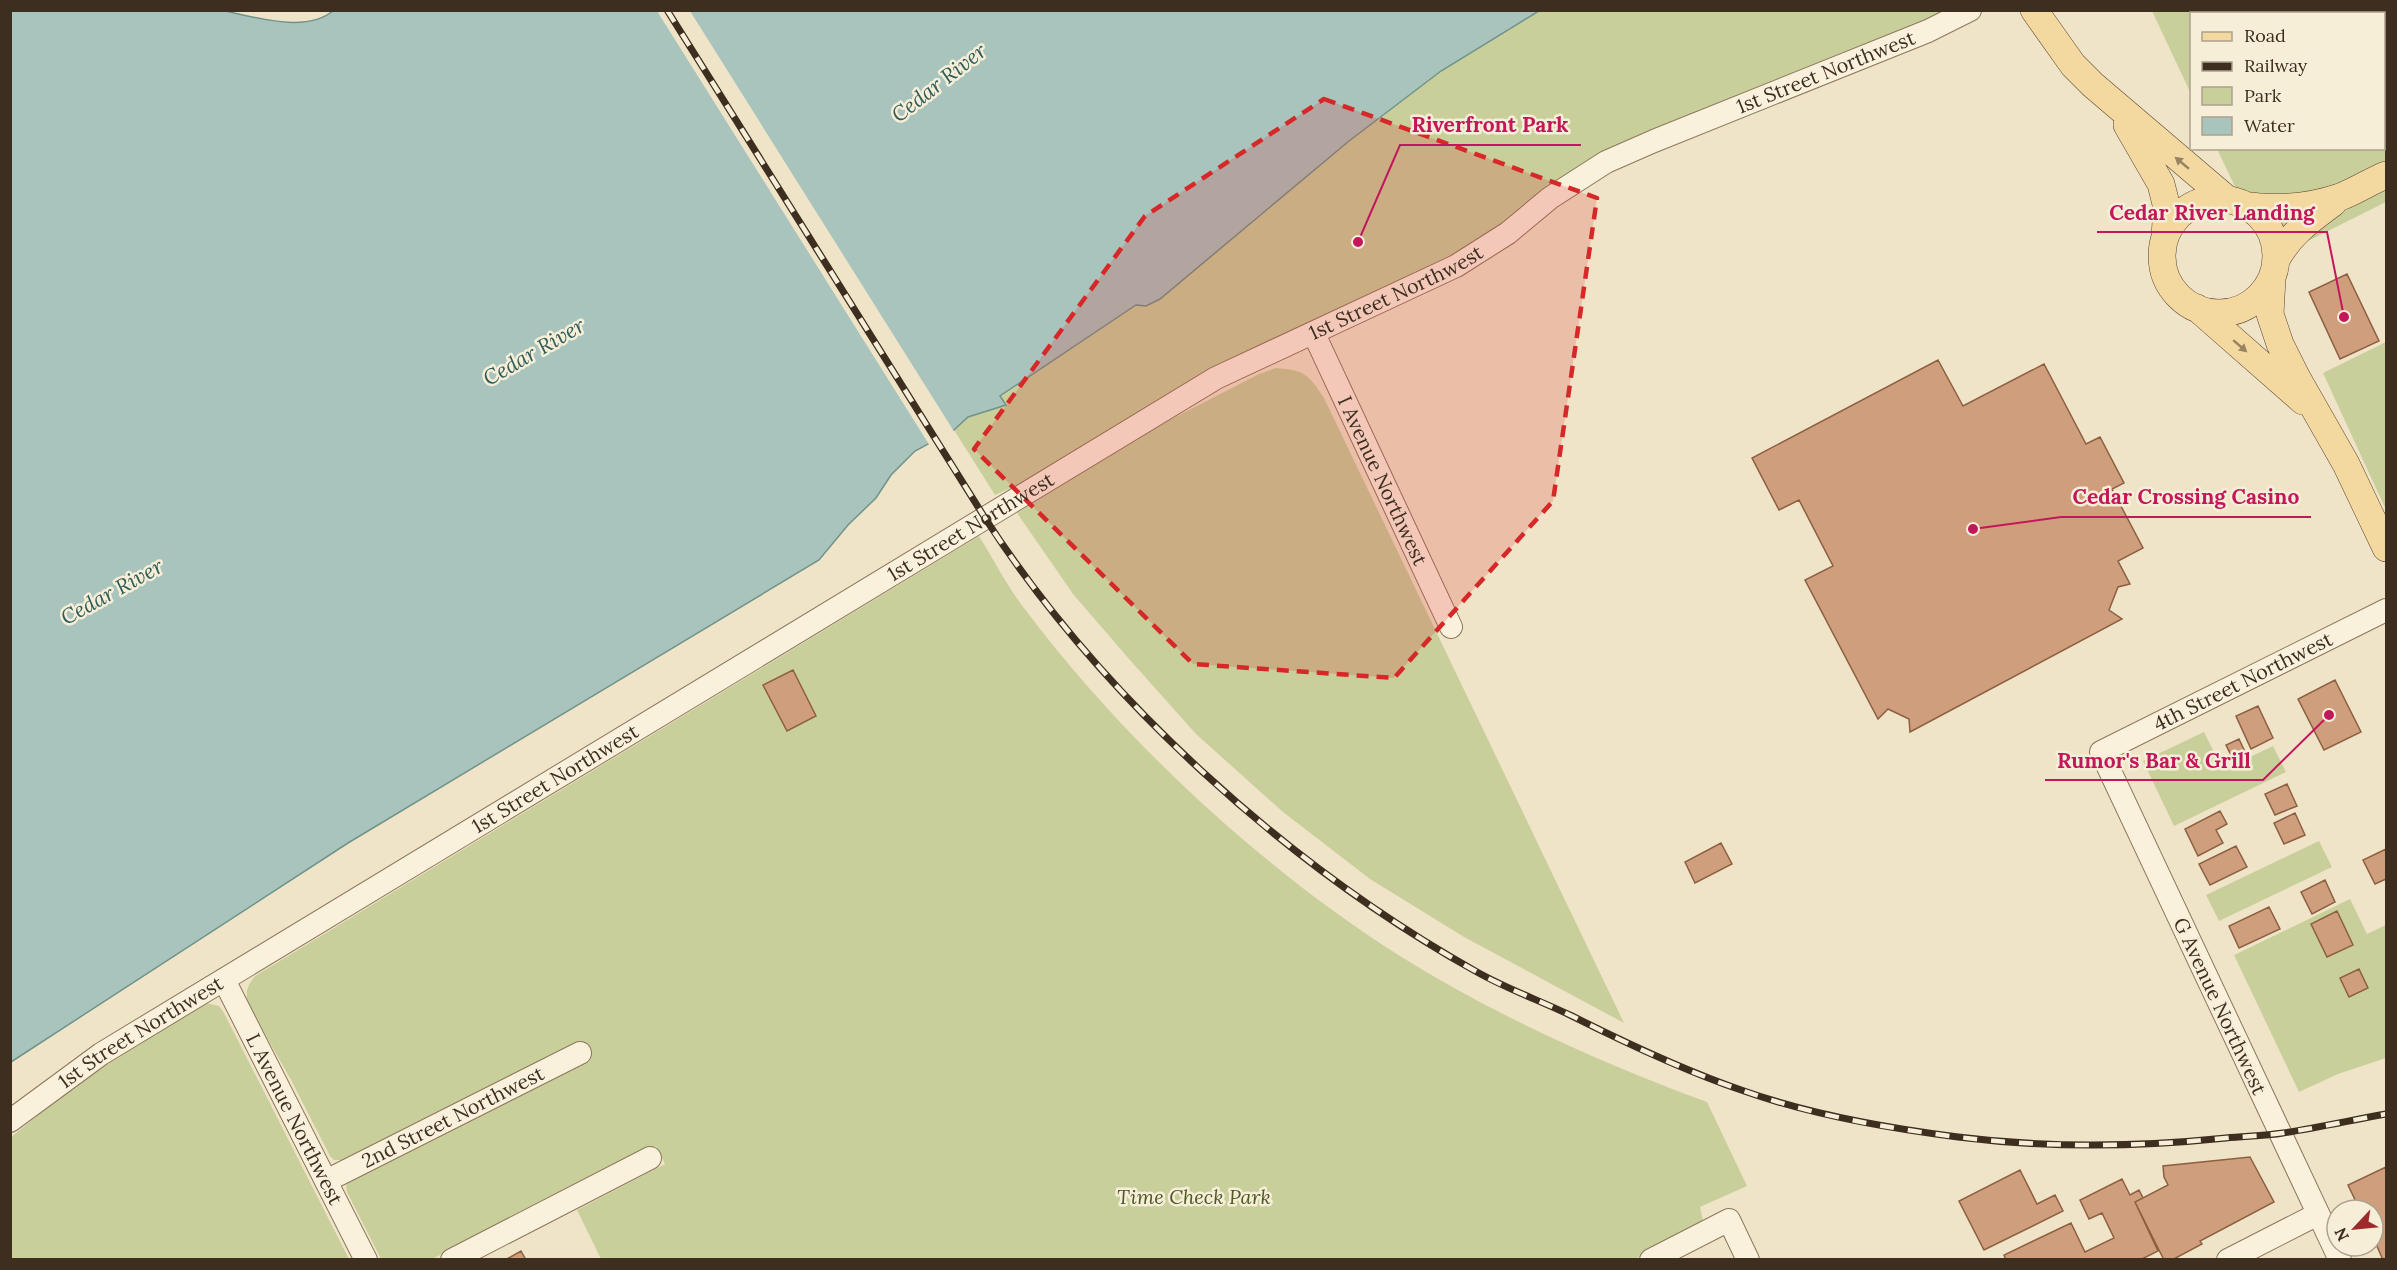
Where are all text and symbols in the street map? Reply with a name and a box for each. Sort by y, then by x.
legend [2190,12,2385,150]
street label: 1st Street Northwest [1732,24,1919,119]
text: Road [2244,24,2286,47]
water label: Cedar River [886,37,992,128]
text: Railway [2244,54,2308,77]
text: Park [2244,84,2282,107]
callout: Riverfront Park [1400,106,1581,145]
text: Riverfront Park [1411,111,1569,138]
text: Water [2244,114,2295,137]
one-way arrow [2175,157,2190,170]
callout: Cedar River Landing [2097,193,2327,232]
text: Cedar River Landing [2109,199,2316,226]
street label: 1st Street Northwest [1305,239,1487,345]
water label: Cedar River [478,311,590,392]
one-way arrow [2232,339,2247,352]
street label: I Avenue Northwest [1333,392,1433,569]
street label: 1st Street Northwest [882,466,1059,586]
callout: Cedar Crossing Casino [2061,478,2311,517]
text: Cedar Crossing Casino [2073,483,2299,510]
water label: Cedar River [56,552,168,631]
street label: 4th Street Northwest [2149,626,2337,736]
street label: 1st Street Northwest [467,718,643,838]
callout: Rumor's Bar & Grill [2045,741,2263,780]
text: Rumor's Bar & Grill [2057,747,2251,774]
street label: G Avenue Northwest [2168,913,2273,1098]
street label: 1st Street Northwest [53,970,227,1093]
street label: L Avenue Northwest [241,1029,349,1209]
street label: 2nd Street Northwest [357,1060,548,1173]
park label: Time Check Park [1117,1184,1271,1209]
north arrow [2325,1198,2385,1258]
text: N [2330,1225,2353,1245]

